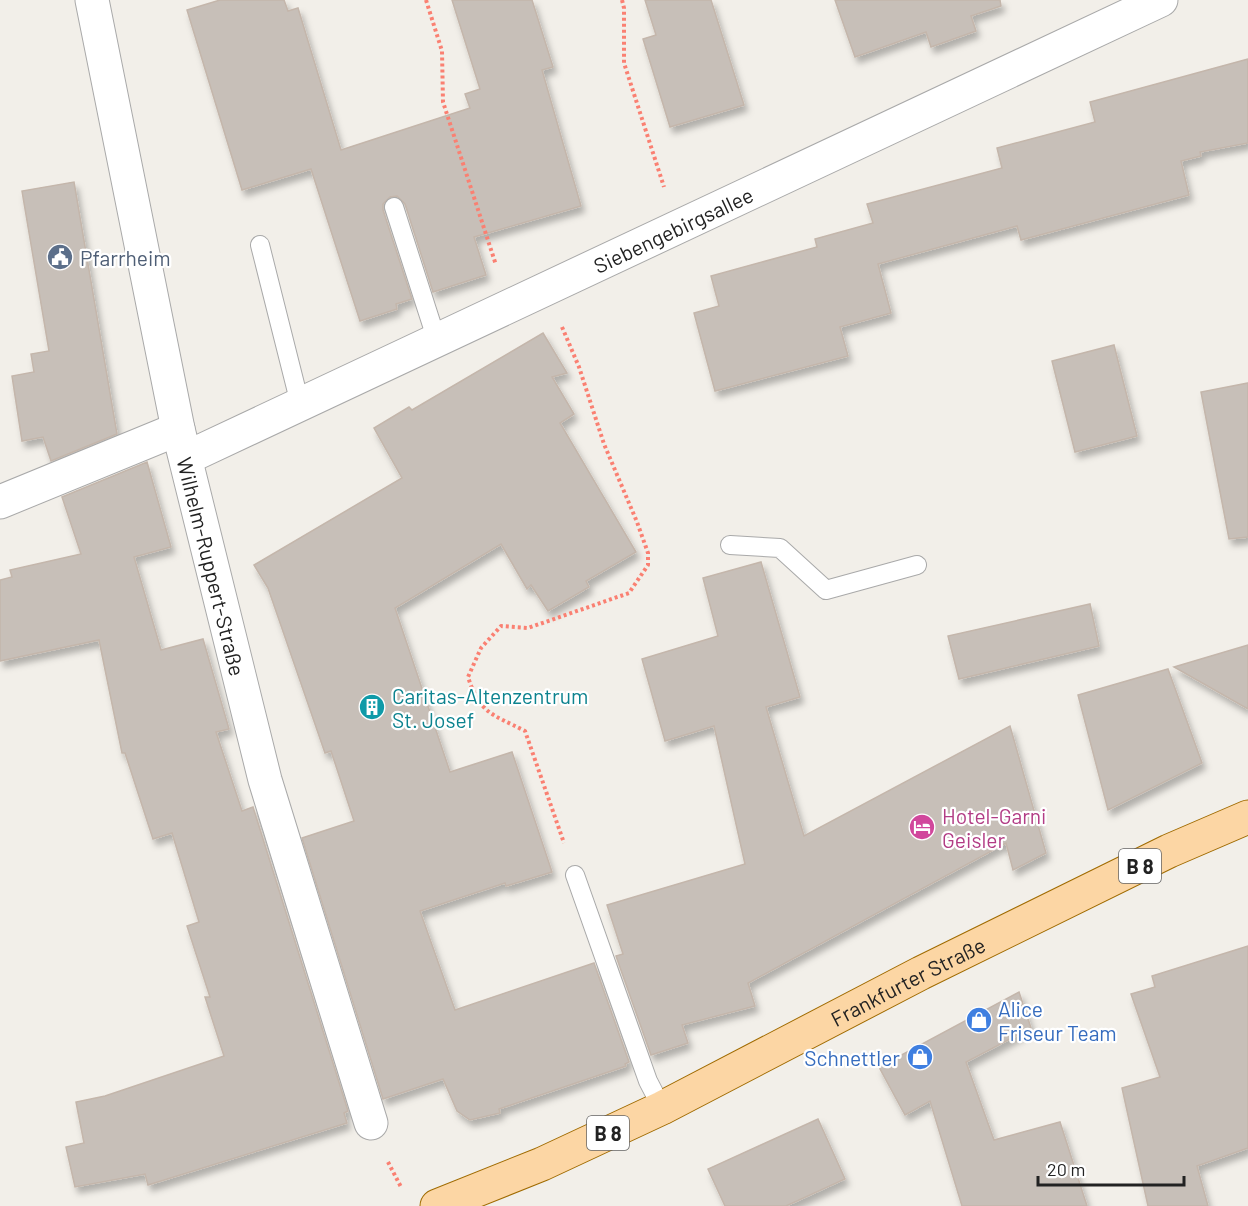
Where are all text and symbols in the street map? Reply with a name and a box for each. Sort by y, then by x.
street label: Siebengebirgsallee [589,181,757,277]
public building icon: Pfarrheim [45,242,75,272]
place label: Pfarrheim [80,245,171,270]
street label: Wilhelm-Ruppert-Straße [173,454,251,678]
place label: Caritas-Altenzentrum St. Josef [392,683,588,732]
building icon: Caritas-Altenzentrum St. Josef [357,692,387,722]
place label: Hotel-Garni Geisler [942,803,1046,852]
hotel icon: Hotel-Garni Geisler [907,812,937,842]
road number: B 8 [1119,849,1161,883]
street label: Frankfurter Straße [826,931,989,1031]
place label: Alice Friseur Team [998,996,1117,1045]
shop icon: Alice Friseur Team [964,1005,994,1035]
shop icon: Schnettler [905,1042,935,1072]
place label: Schnettler [804,1045,900,1070]
road number: B 8 [587,1116,629,1150]
scale bar [1038,1149,1184,1187]
text: 20 m [1047,1158,1085,1180]

